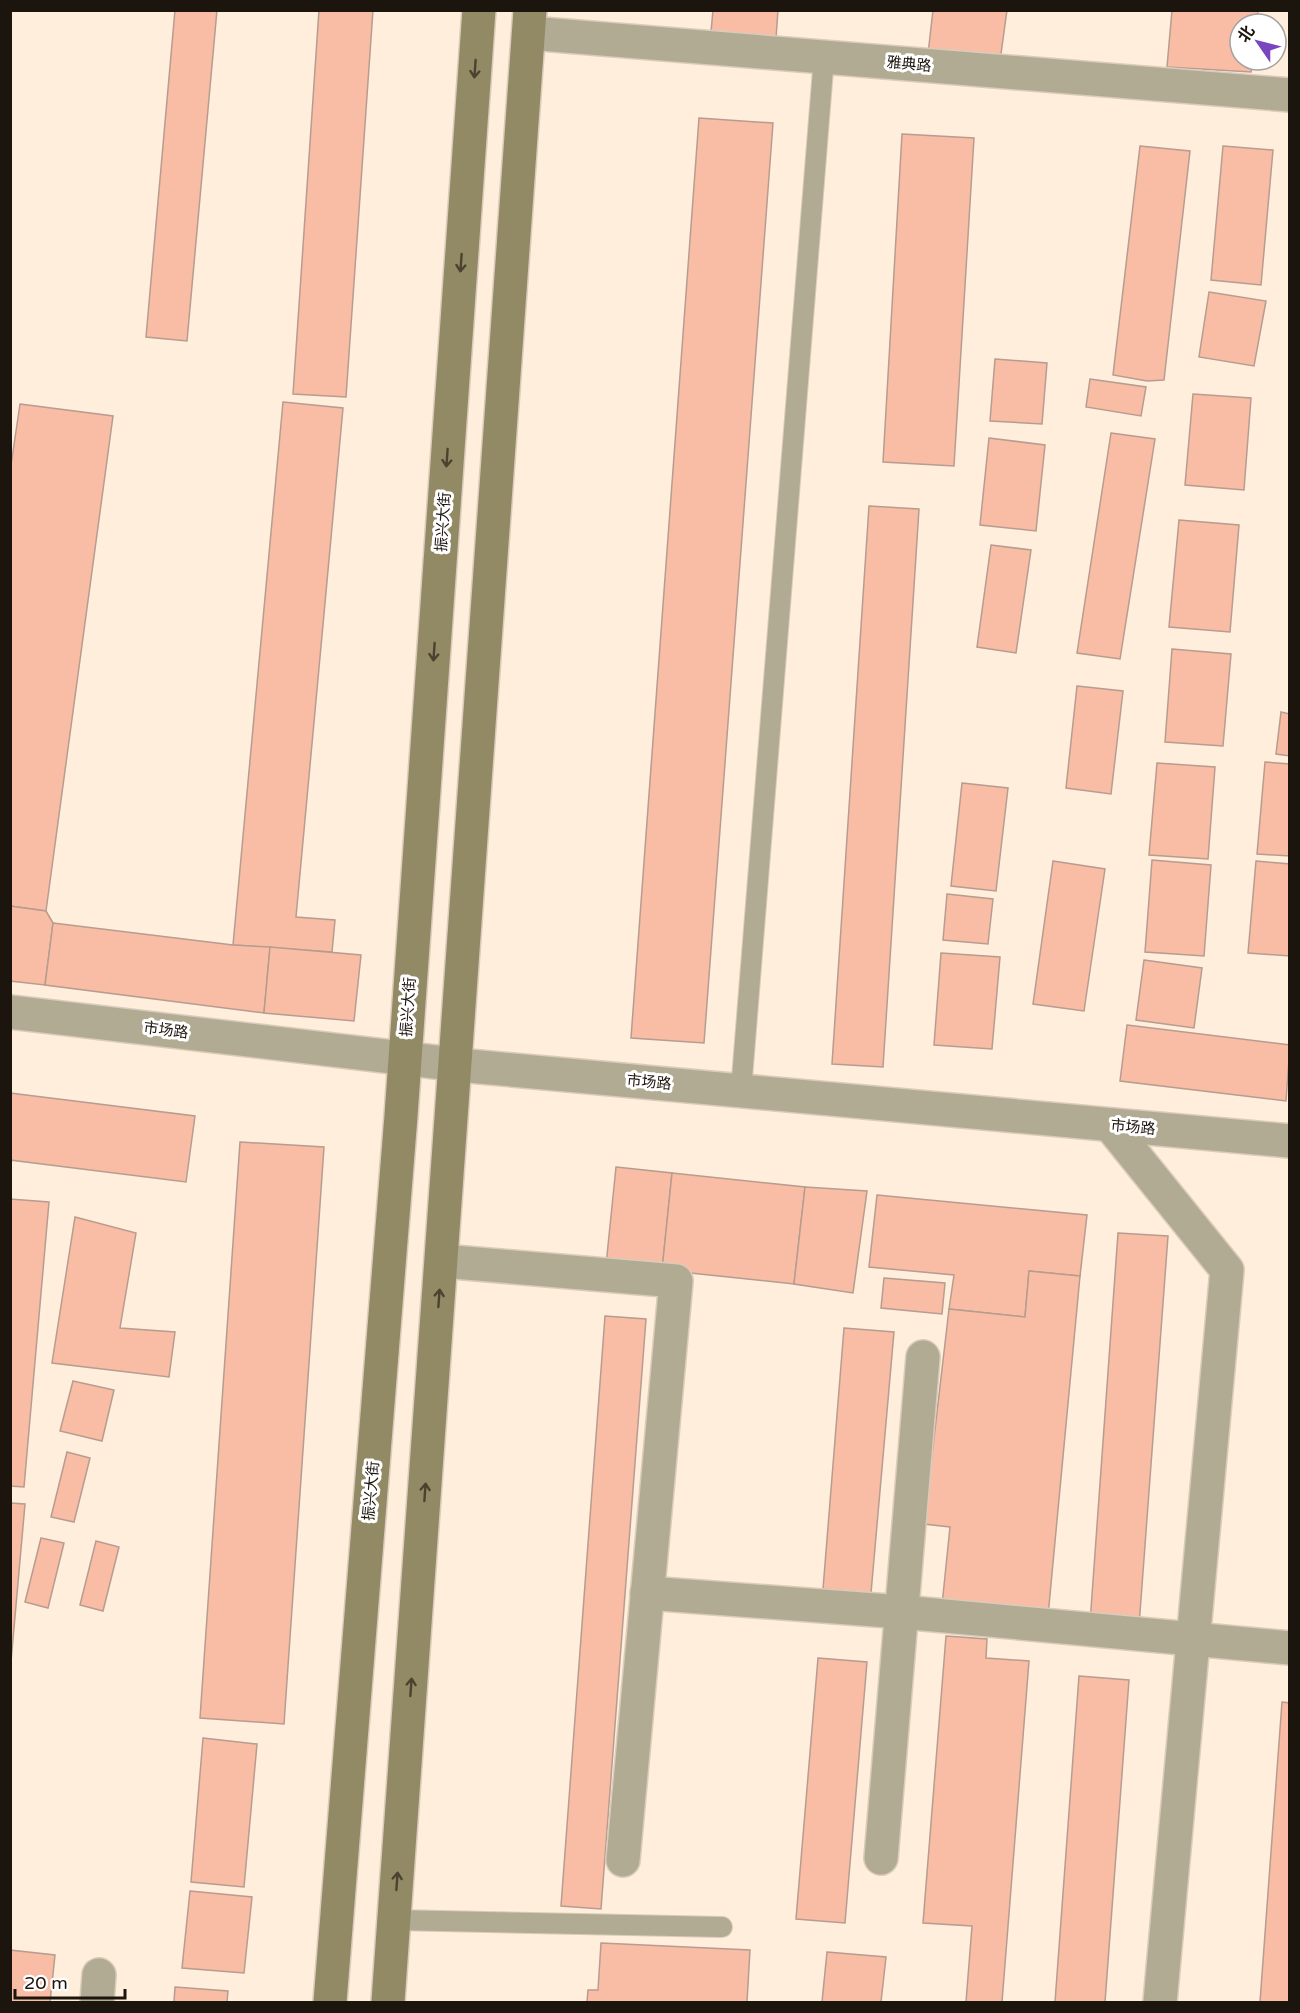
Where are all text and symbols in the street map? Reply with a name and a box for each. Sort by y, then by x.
north arrow [1228,12,1288,72]
text: 北 [1234,22,1259,46]
street label: 雅典路 [886,53,932,75]
one-way arrow [469,58,480,78]
one-way arrow [455,253,466,273]
one-way arrow [442,447,453,467]
street label: 振兴大街 [432,491,454,553]
one-way arrow [428,642,439,662]
street label: 振兴大街 [397,976,419,1038]
street label: 市场路 [143,1018,189,1042]
street label: 市场路 [626,1071,672,1093]
street label: 市场路 [1110,1116,1156,1138]
one-way arrow [434,1288,445,1308]
street label: 振兴大街 [359,1460,383,1522]
one-way arrow [420,1483,431,1503]
one-way arrow [406,1677,417,1697]
one-way arrow [392,1872,403,1892]
scale bar [15,1962,124,2000]
text: 20 m [24,1972,68,1994]

